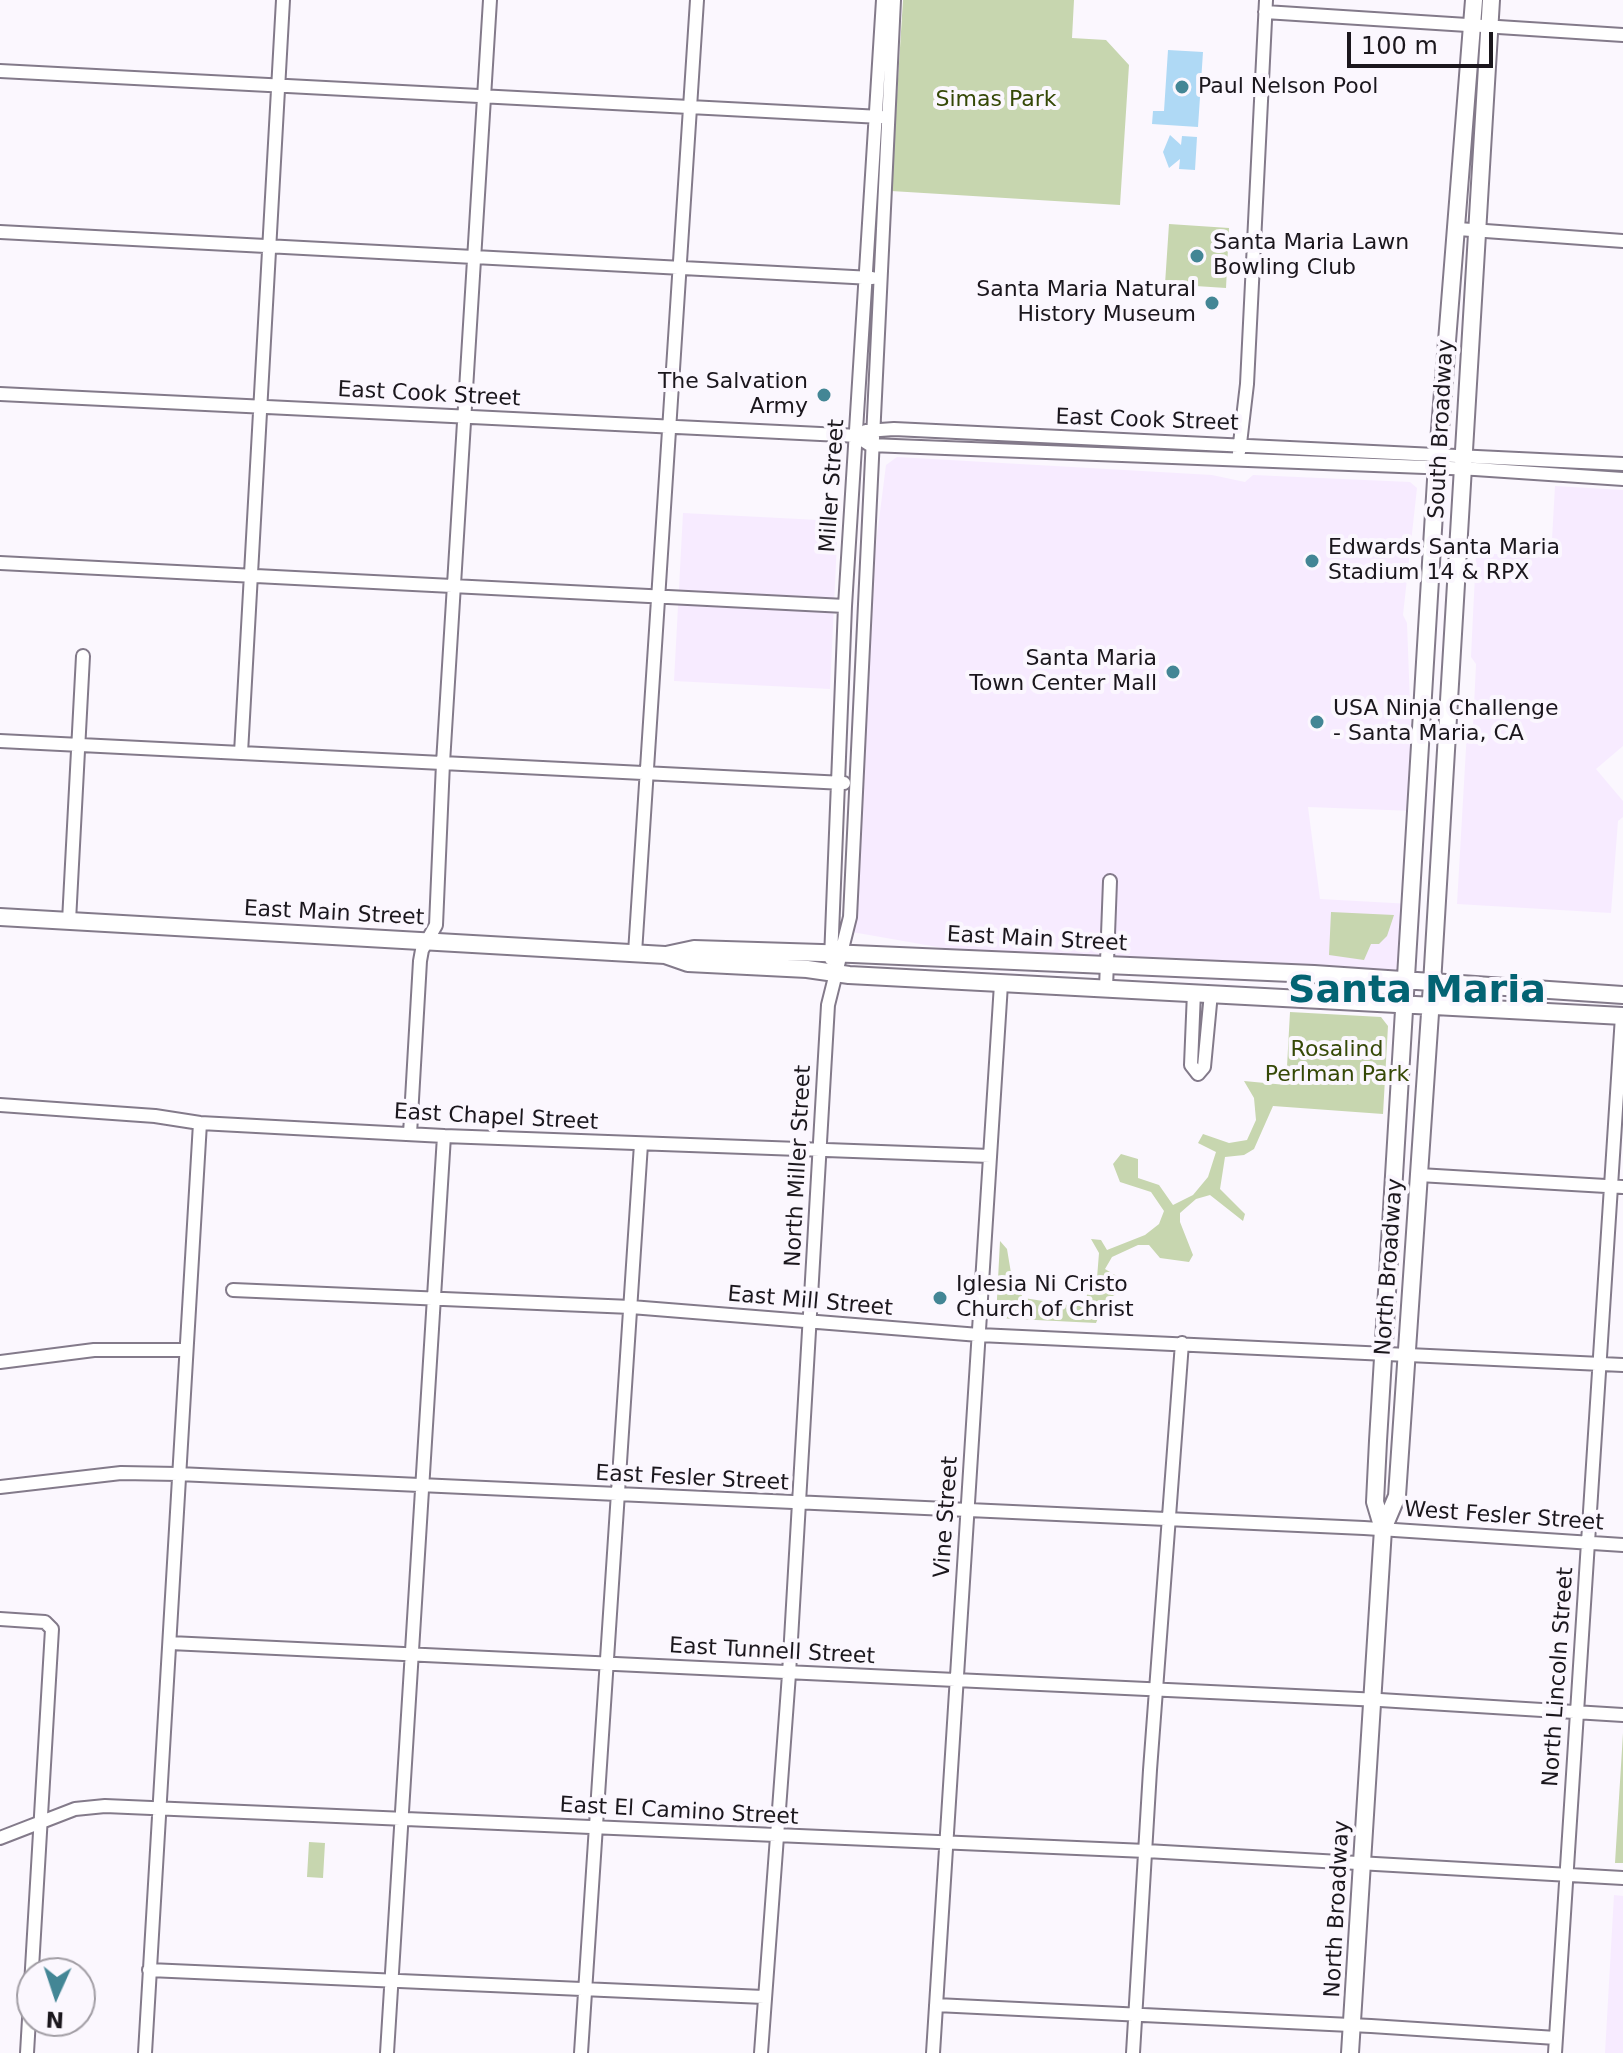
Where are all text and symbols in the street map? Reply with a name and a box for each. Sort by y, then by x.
scale bar [1351,16,1497,66]
text: 100 m [1361,32,1438,60]
place label: Paul Nelson Pool [1198,74,1378,100]
marker: Paul Nelson Pool [1173,78,1191,96]
park label: Simas Park [936,87,1056,113]
place label: Santa Maria Lawn Bowling Club [1213,230,1409,282]
marker: Santa Maria Lawn Bowling Club [1188,247,1206,265]
place label: Santa Maria Natural History Museum [976,277,1196,328]
marker: Santa Maria Natural History Museum [1203,294,1221,312]
street label: South Broadway [1424,338,1460,520]
place label: The Salvation Army [658,369,808,420]
street label: East Cook Street [337,377,521,413]
marker: The Salvation Army [815,386,833,404]
street label: East Cook Street [1055,405,1239,437]
street label: Miller Street [815,418,851,554]
place label: Edwards Santa Maria Stadium 14 & RPX [1328,535,1560,586]
marker: Edwards Santa Maria Stadium 14 & RPX [1303,552,1321,570]
place label: Santa Maria Town Center Mall [969,646,1157,698]
marker: Santa Maria Town Center Mall [1164,663,1182,681]
place label: USA Ninja Challenge - Santa Maria, CA [1333,696,1559,748]
marker: USA Ninja Challenge - Santa Maria, CA [1308,713,1326,731]
street label: East Main Street [243,896,425,932]
street label: East Main Street [946,922,1128,958]
district label: Santa Maria [1288,969,1546,1015]
park label: Rosalind Perlman Park [1265,1037,1409,1088]
street label: North Miller Street [781,1064,817,1268]
street label: East Chapel Street [393,1099,599,1137]
street label: North Broadway [1371,1178,1409,1356]
place label: Iglesia Ni Cristo Church of Christ [956,1272,1134,1324]
street label: East Mill Street [726,1282,894,1322]
marker: Iglesia Ni Cristo Church of Christ [931,1289,949,1307]
street label: Vine Street [930,1455,964,1579]
street label: East Fesler Street [595,1461,789,1497]
street label: West Fesler Street [1403,1497,1605,1537]
street label: North Lincoln Street [1538,1566,1580,1788]
street label: East Tunnell Street [668,1633,876,1671]
street label: East El Camino Street [559,1793,799,1831]
street label: North Broadway [1320,1820,1356,1998]
north arrow [16,1957,96,2037]
text: N [45,2007,65,2032]

